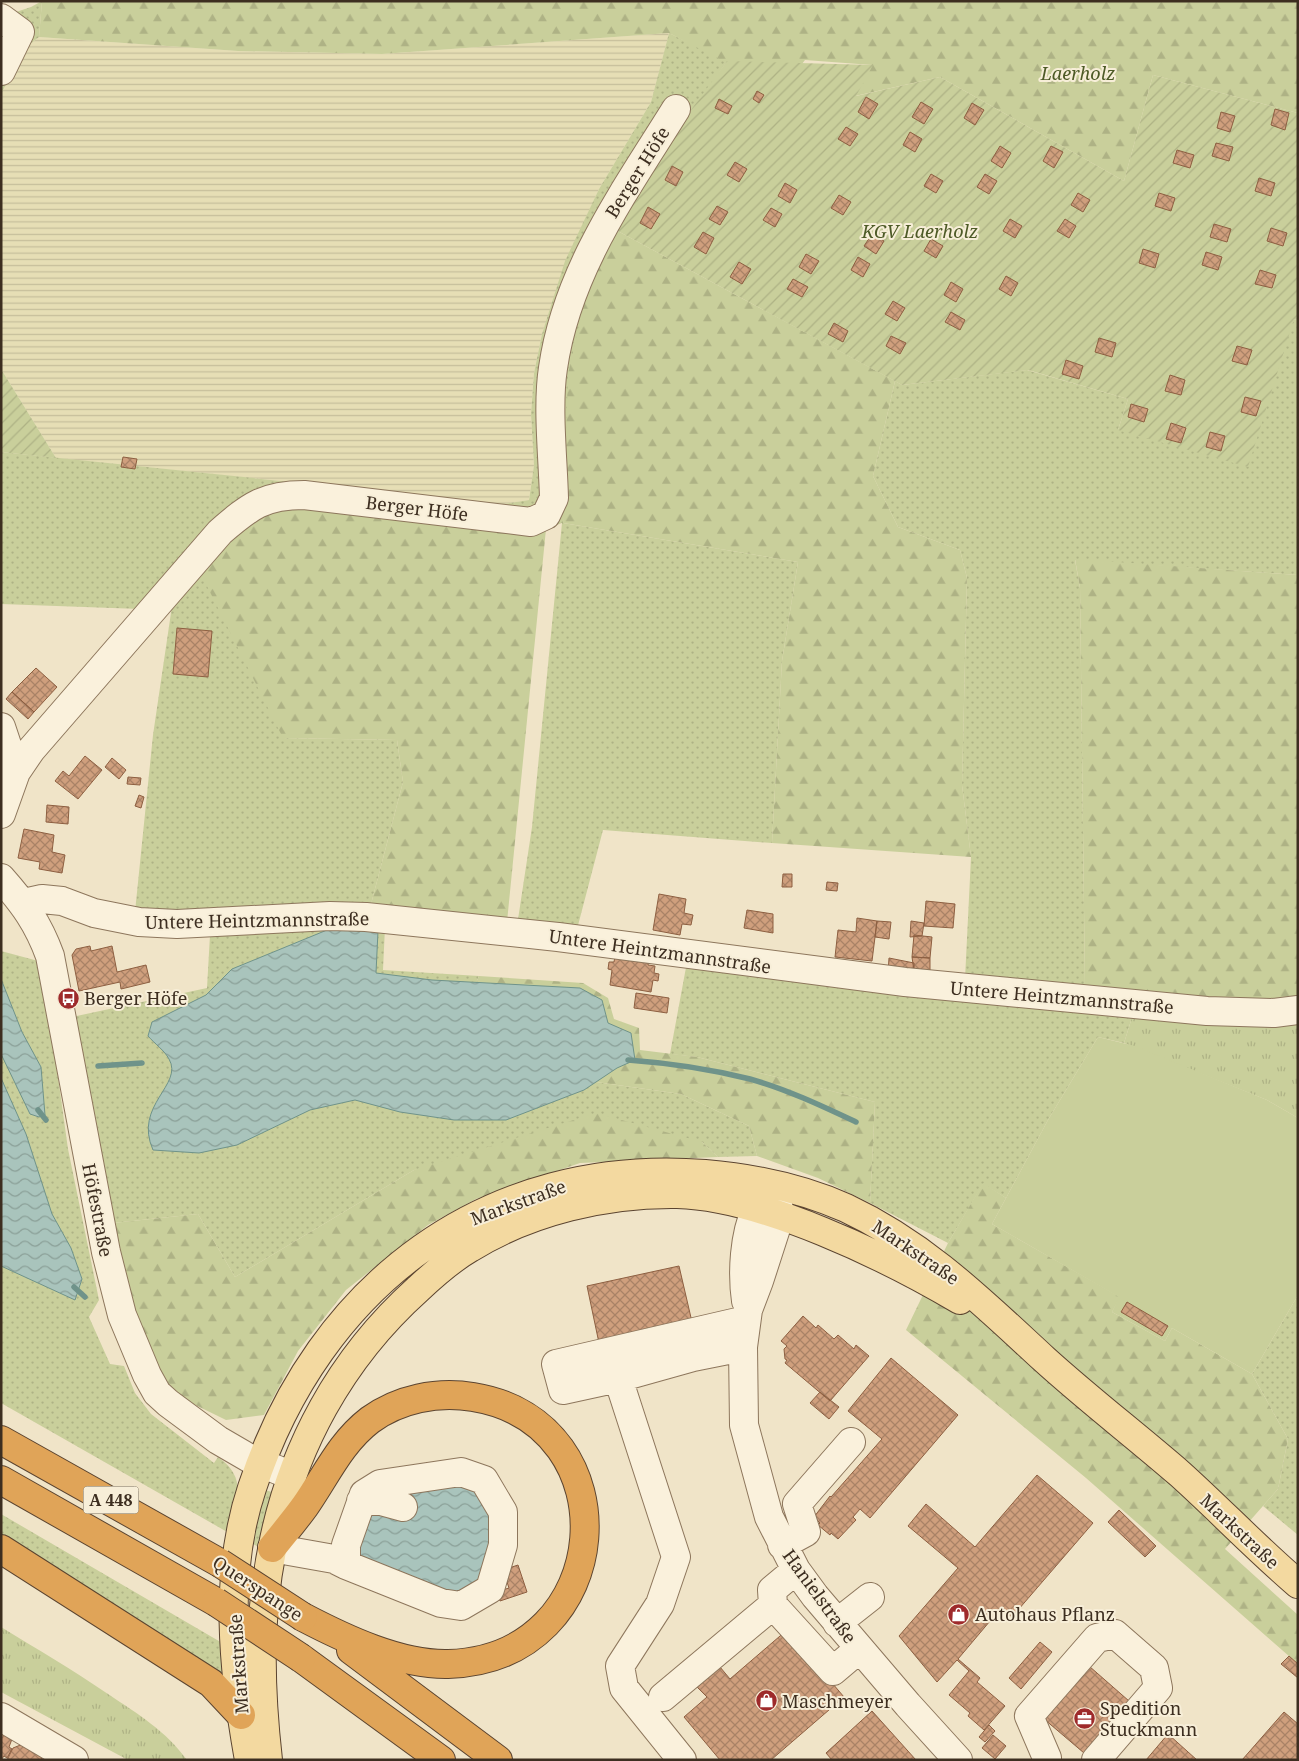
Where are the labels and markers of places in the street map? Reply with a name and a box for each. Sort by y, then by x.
bus stop icon: Berger Höfe [56,986,80,1010]
place label: Berger Höfe [84,986,187,1010]
shop icon: Autohaus Pflanz [947,1602,971,1626]
place label: Autohaus Pflanz [975,1602,1115,1626]
shop icon: Maschmeyer [754,1689,778,1713]
place label: Maschmeyer [782,1689,893,1713]
place label: Spedition Stuckmann [1100,1696,1198,1741]
office icon: Spedition Stuckmann [1072,1706,1096,1730]

